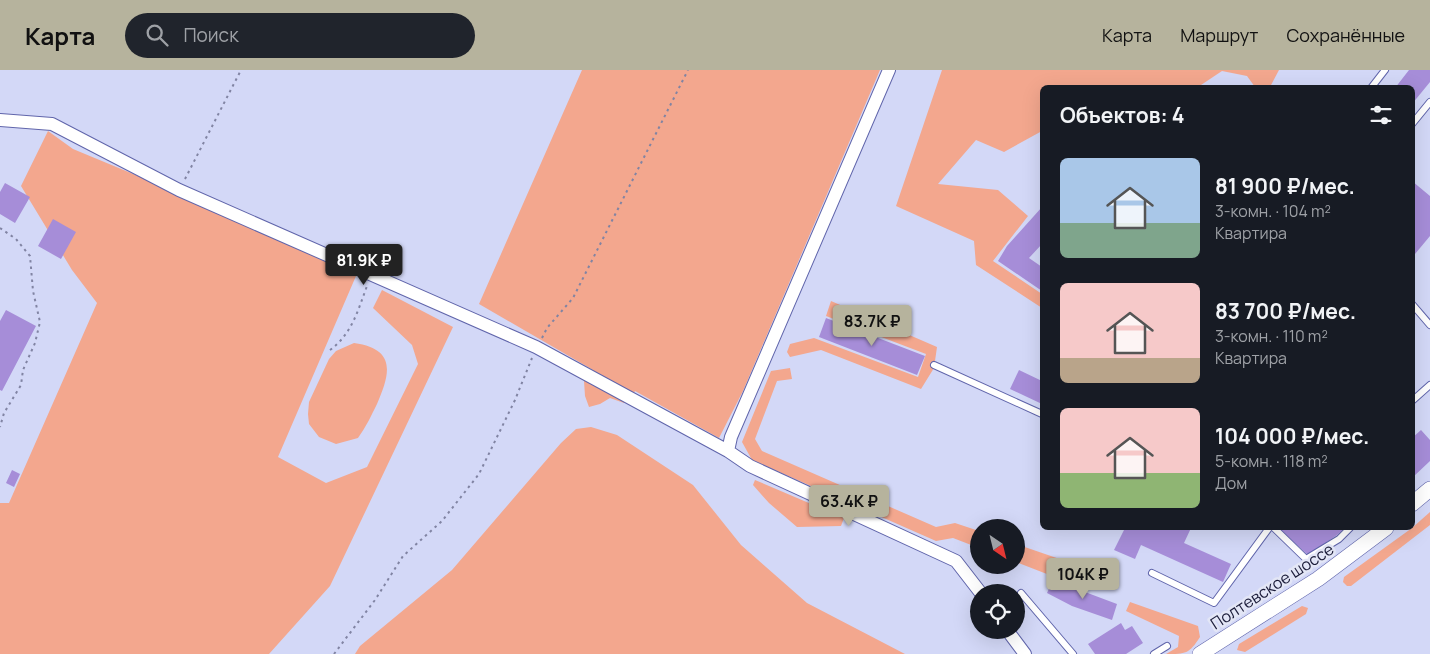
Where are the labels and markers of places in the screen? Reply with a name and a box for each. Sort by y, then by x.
pin: 81.9K ₽ [318,244,410,286]
pin: 83.7K ₽ [826,304,918,347]
pin: 63.4K ₽ [803,484,895,527]
pin: 104K ₽ [1042,558,1124,600]

